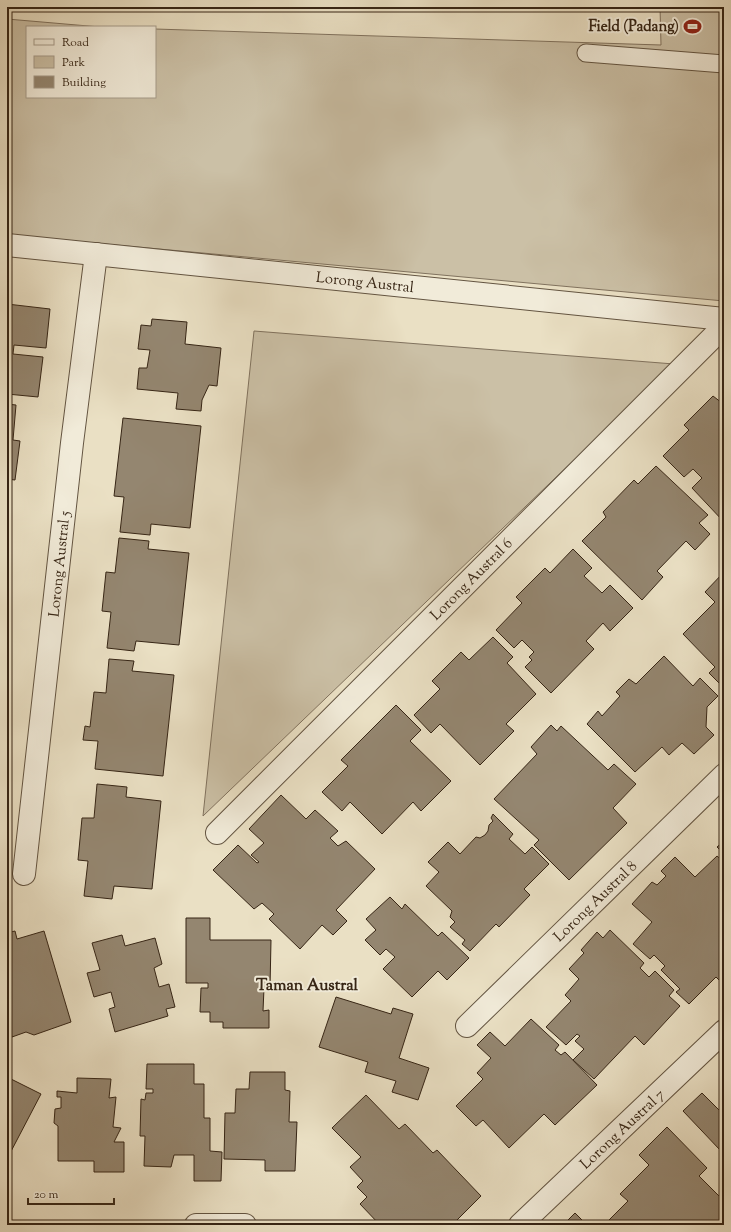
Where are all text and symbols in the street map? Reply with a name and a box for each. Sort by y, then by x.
sports icon: Field (Padang) [682,16,702,36]
place label: Field (Padang) [588,17,679,38]
legend [26,26,156,98]
text: Road [62,34,89,52]
text: Park [62,54,85,72]
text: Building [62,74,106,92]
street label: Lorong Austral [315,268,415,299]
street label: Lorong Austral 5 [44,510,77,618]
street label: Lorong Austral 6 [426,534,518,626]
street label: Lorong Austral 8 [550,857,643,948]
district label: Taman Austral [256,975,359,998]
street label: Lorong Austral 7 [576,1085,670,1175]
scale bar [28,1180,114,1206]
text: 20 m [34,1186,59,1204]

